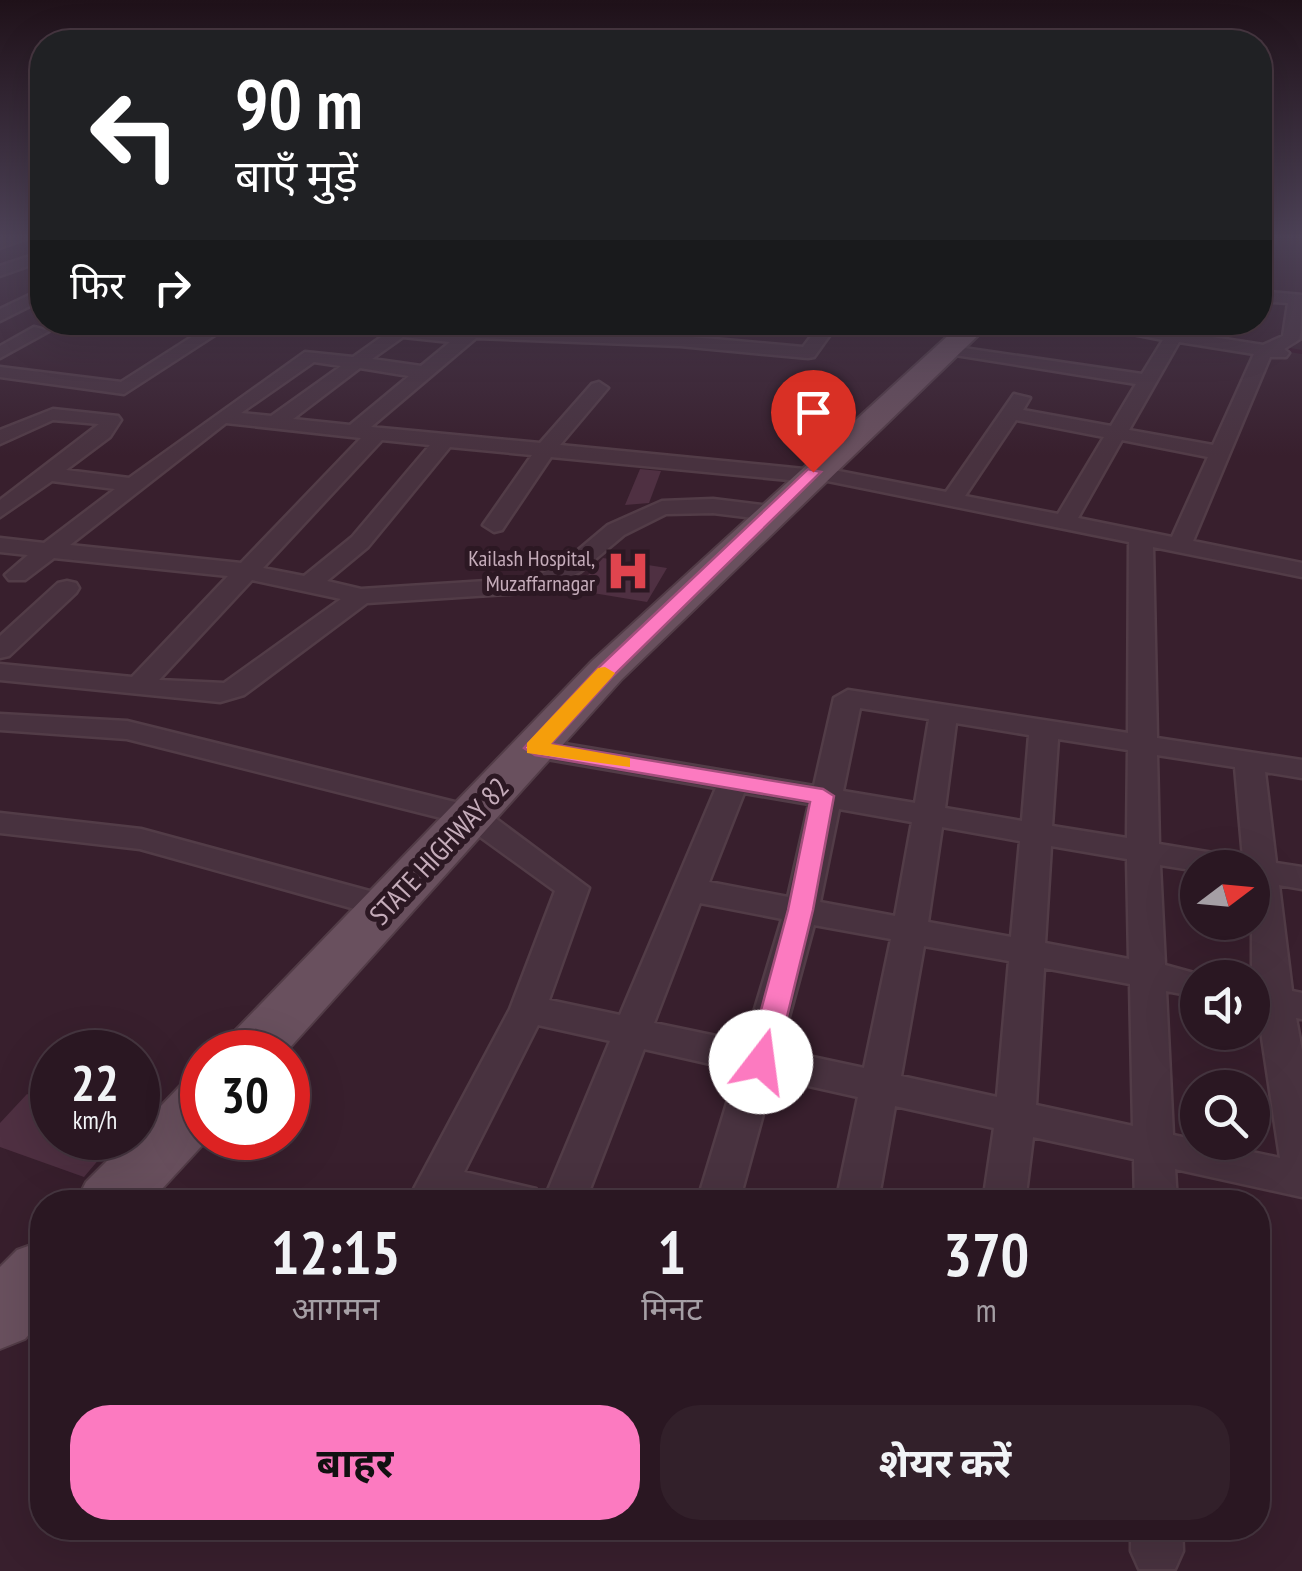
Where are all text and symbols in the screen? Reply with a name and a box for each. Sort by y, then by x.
text: 90 m [235,58,363,148]
icon: left [70,70,200,200]
text: बाएँ मुड़ें [235,146,358,204]
text: फिर [70,260,125,309]
icon: right [145,260,200,315]
pin [771,370,856,473]
icon: arrive [786,385,841,440]
place label: Kailash Hospital, Muzaffarnagar [468,544,595,597]
hospital icon: Kailash Hospital, Muzaffarnagar [604,547,652,595]
street label: STATE HIGHWAY 82 [361,769,516,932]
north arrow [1180,850,1270,940]
map controls [1180,850,1270,1160]
button: sound [1180,960,1270,1050]
position arrow [709,1010,813,1114]
speed limit sign: 30 [180,1030,310,1160]
text: 22 [71,1050,119,1115]
button: search [1180,1070,1270,1160]
text: km/h [73,1104,117,1136]
text: 12:15 [271,1213,400,1291]
text: 1 [658,1213,686,1291]
text: 370 [943,1215,1029,1293]
text: आगमन [292,1287,379,1329]
text: मिनट [641,1287,703,1329]
text: m [976,1289,997,1331]
button: बाहर [70,1405,640,1520]
button: शेयर करें [660,1405,1230,1520]

